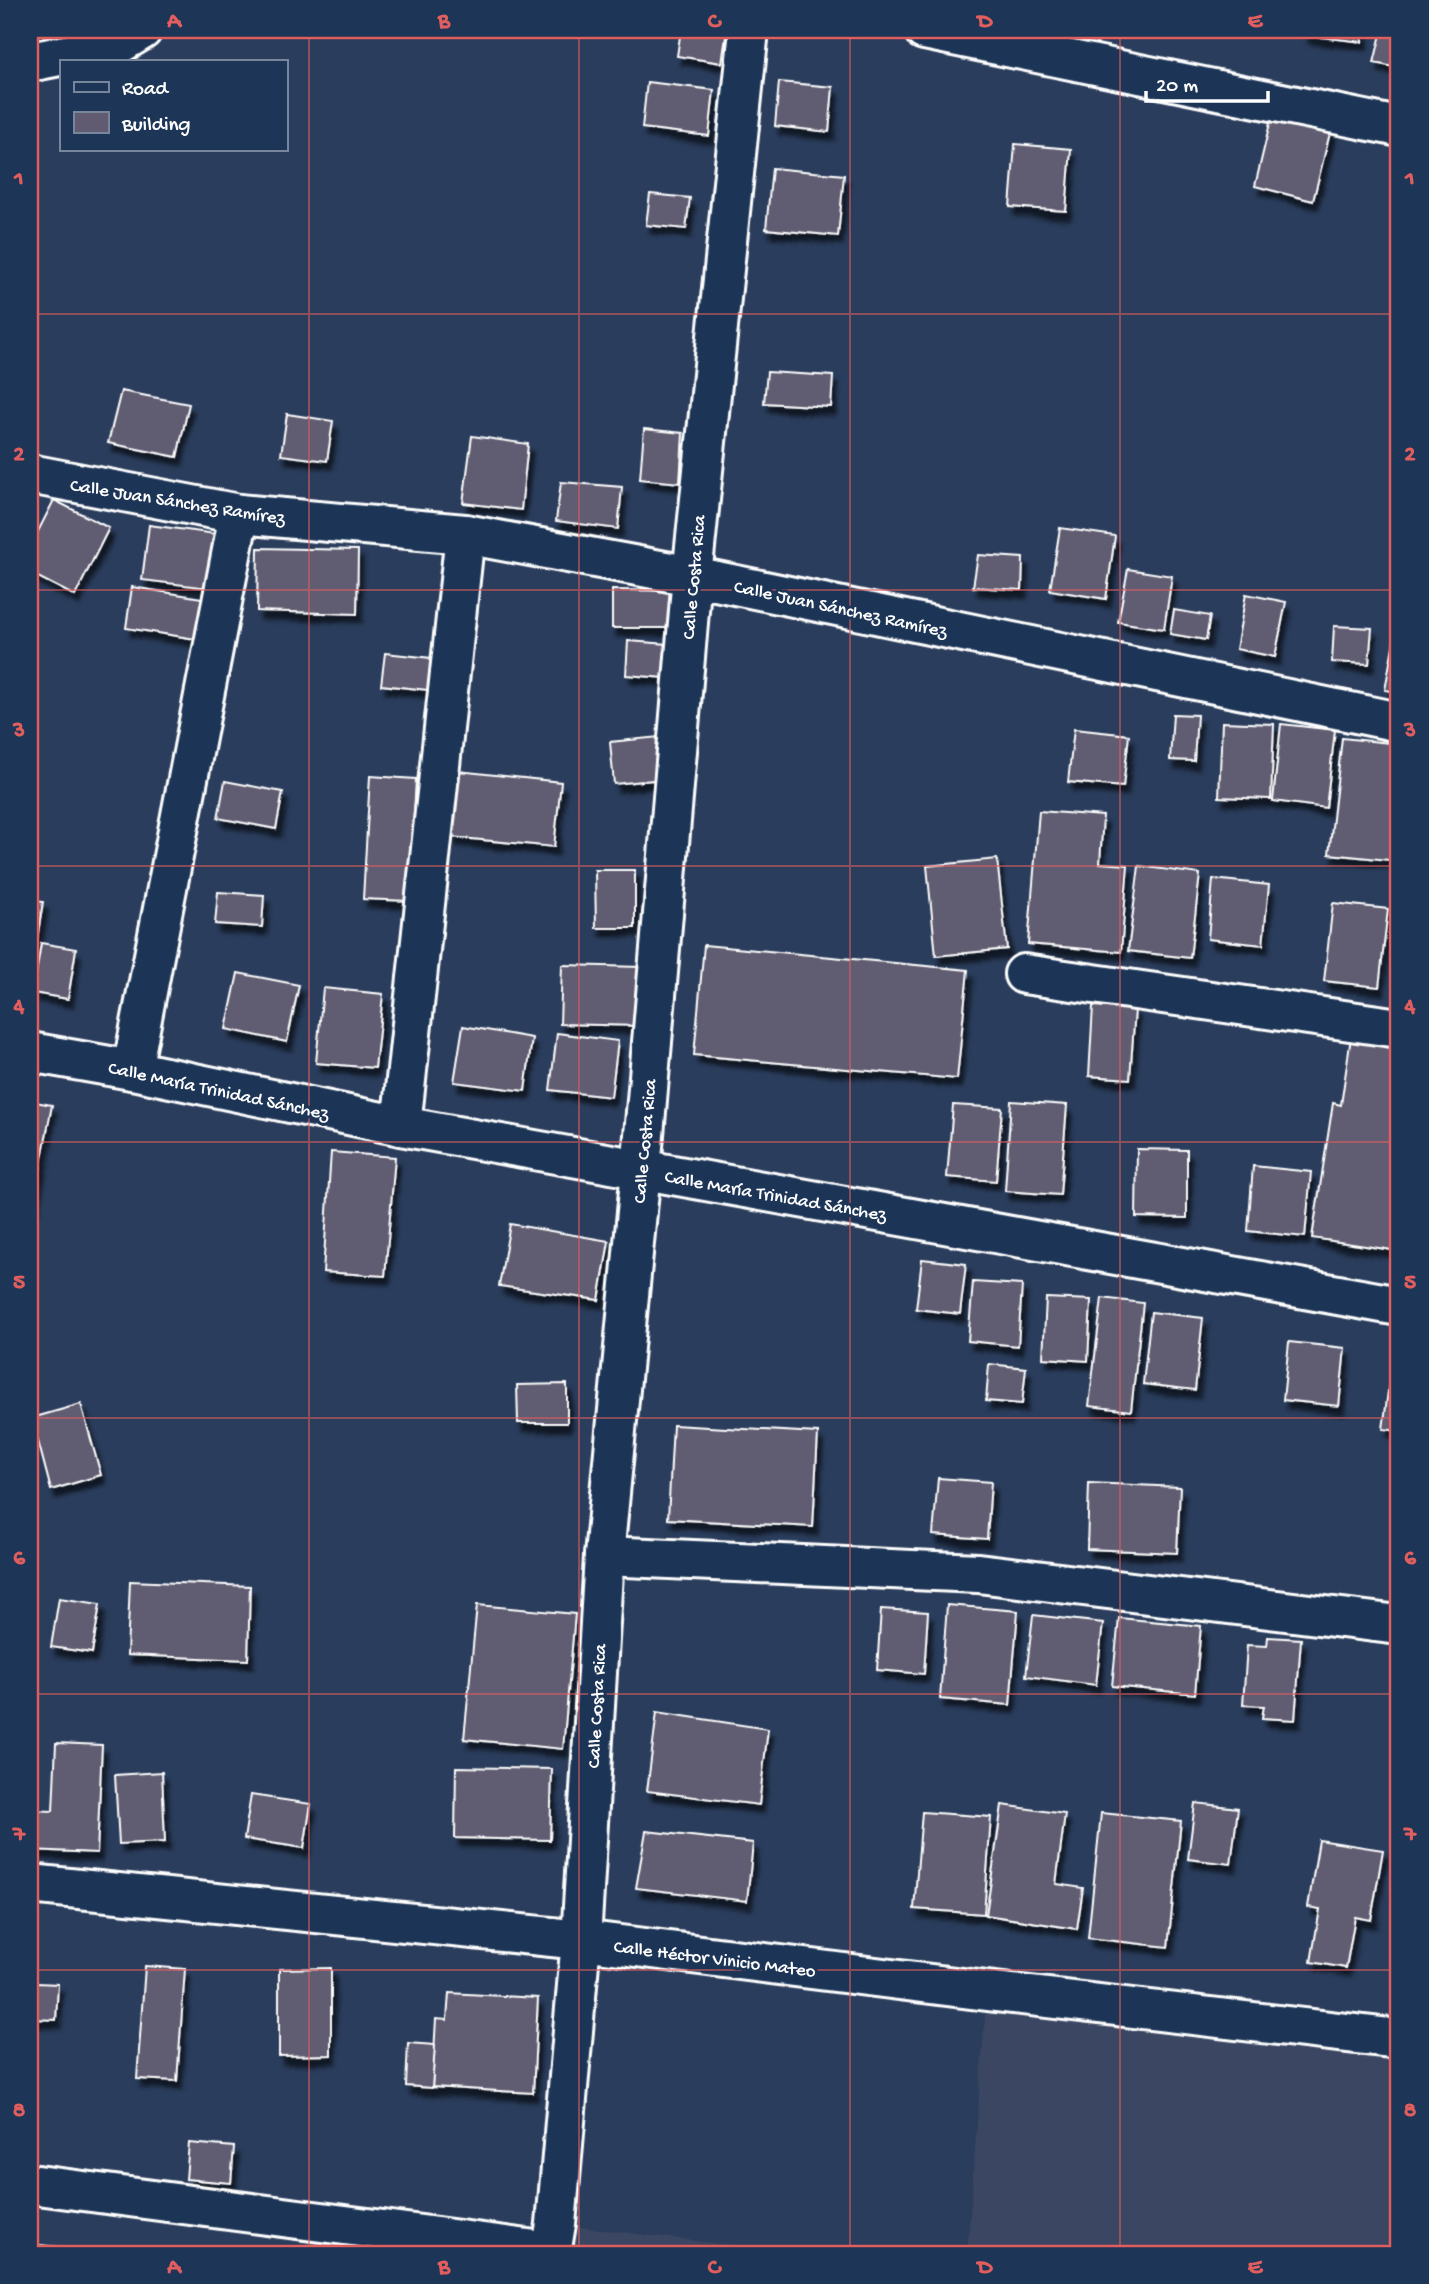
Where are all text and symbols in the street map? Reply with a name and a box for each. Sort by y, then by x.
text: A [166,9,182,36]
text: B [437,9,451,36]
text: C [708,9,723,36]
text: D [976,9,994,36]
text: E [1248,9,1264,36]
legend [60,60,287,150]
scale bar [1146,60,1268,104]
text: 20 m [1156,75,1198,100]
text: Road [122,78,170,103]
text: Building [121,114,191,139]
text: 1 [13,166,24,193]
text: 1 [1404,166,1415,193]
text: 2 [13,442,25,469]
text: 2 [1404,442,1416,469]
street label: Calle Juan Sánchez Ramírez [68,475,287,532]
street label: Calle Costa Rica [679,513,712,640]
street label: Calle Juan Sánchez Ramírez [732,577,950,644]
text: 3 [12,718,25,745]
text: 3 [1403,718,1416,745]
text: 4 [13,994,25,1021]
text: 4 [1404,994,1416,1021]
street label: Calle María Trinidad Sánchez [106,1058,331,1127]
street label: Calle Costa Rica [630,1077,663,1204]
street label: Calle María Trinidad Sánchez [663,1167,889,1228]
text: 5 [13,1270,25,1297]
text: 5 [1404,1270,1416,1297]
text: 6 [13,1546,26,1573]
text: 6 [1404,1546,1417,1573]
street label: Calle Costa Rica [584,1642,613,1769]
text: 7 [12,1822,26,1849]
text: 7 [1403,1822,1417,1849]
street label: Calle Héctor Vinicio Mateo [612,1937,817,1984]
text: 8 [13,2098,26,2125]
text: 8 [1404,2098,1417,2125]
text: A [166,2255,182,2282]
text: B [437,2255,451,2282]
text: C [708,2255,723,2282]
text: D [976,2255,994,2282]
text: E [1248,2255,1264,2282]

